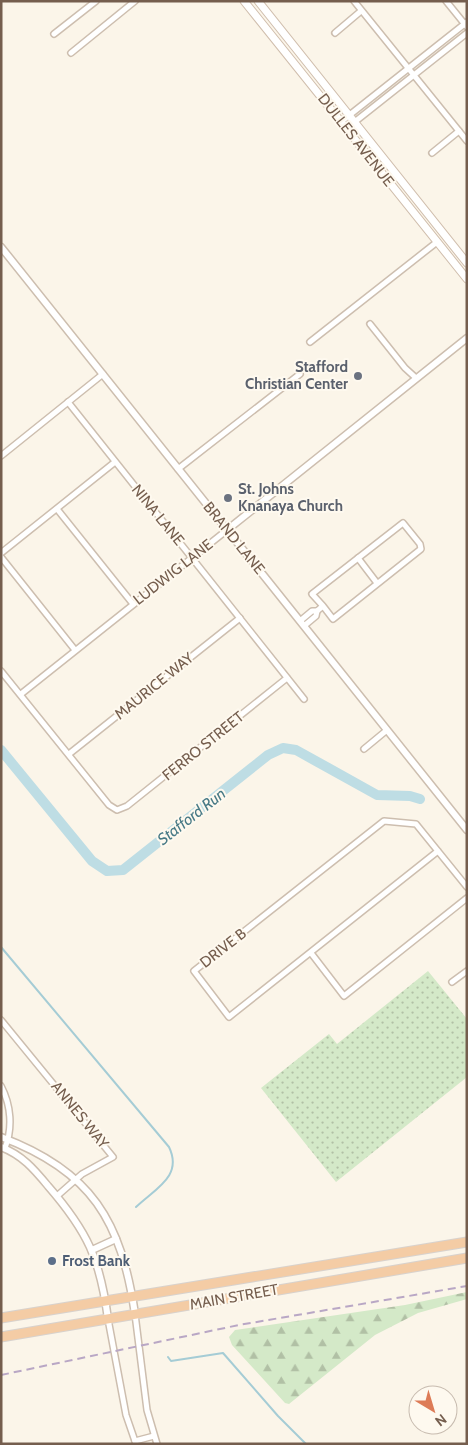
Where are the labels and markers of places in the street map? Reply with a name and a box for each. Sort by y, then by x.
place label: Stafford Christian Center [245,358,348,393]
marker: Stafford Christian Center [352,370,364,382]
place label: St. Johns Knanaya Church [238,480,343,515]
marker: St. Johns Knanaya Church [222,492,234,504]
place label: Frost Bank [62,1252,131,1270]
marker: Frost Bank [46,1255,58,1267]

